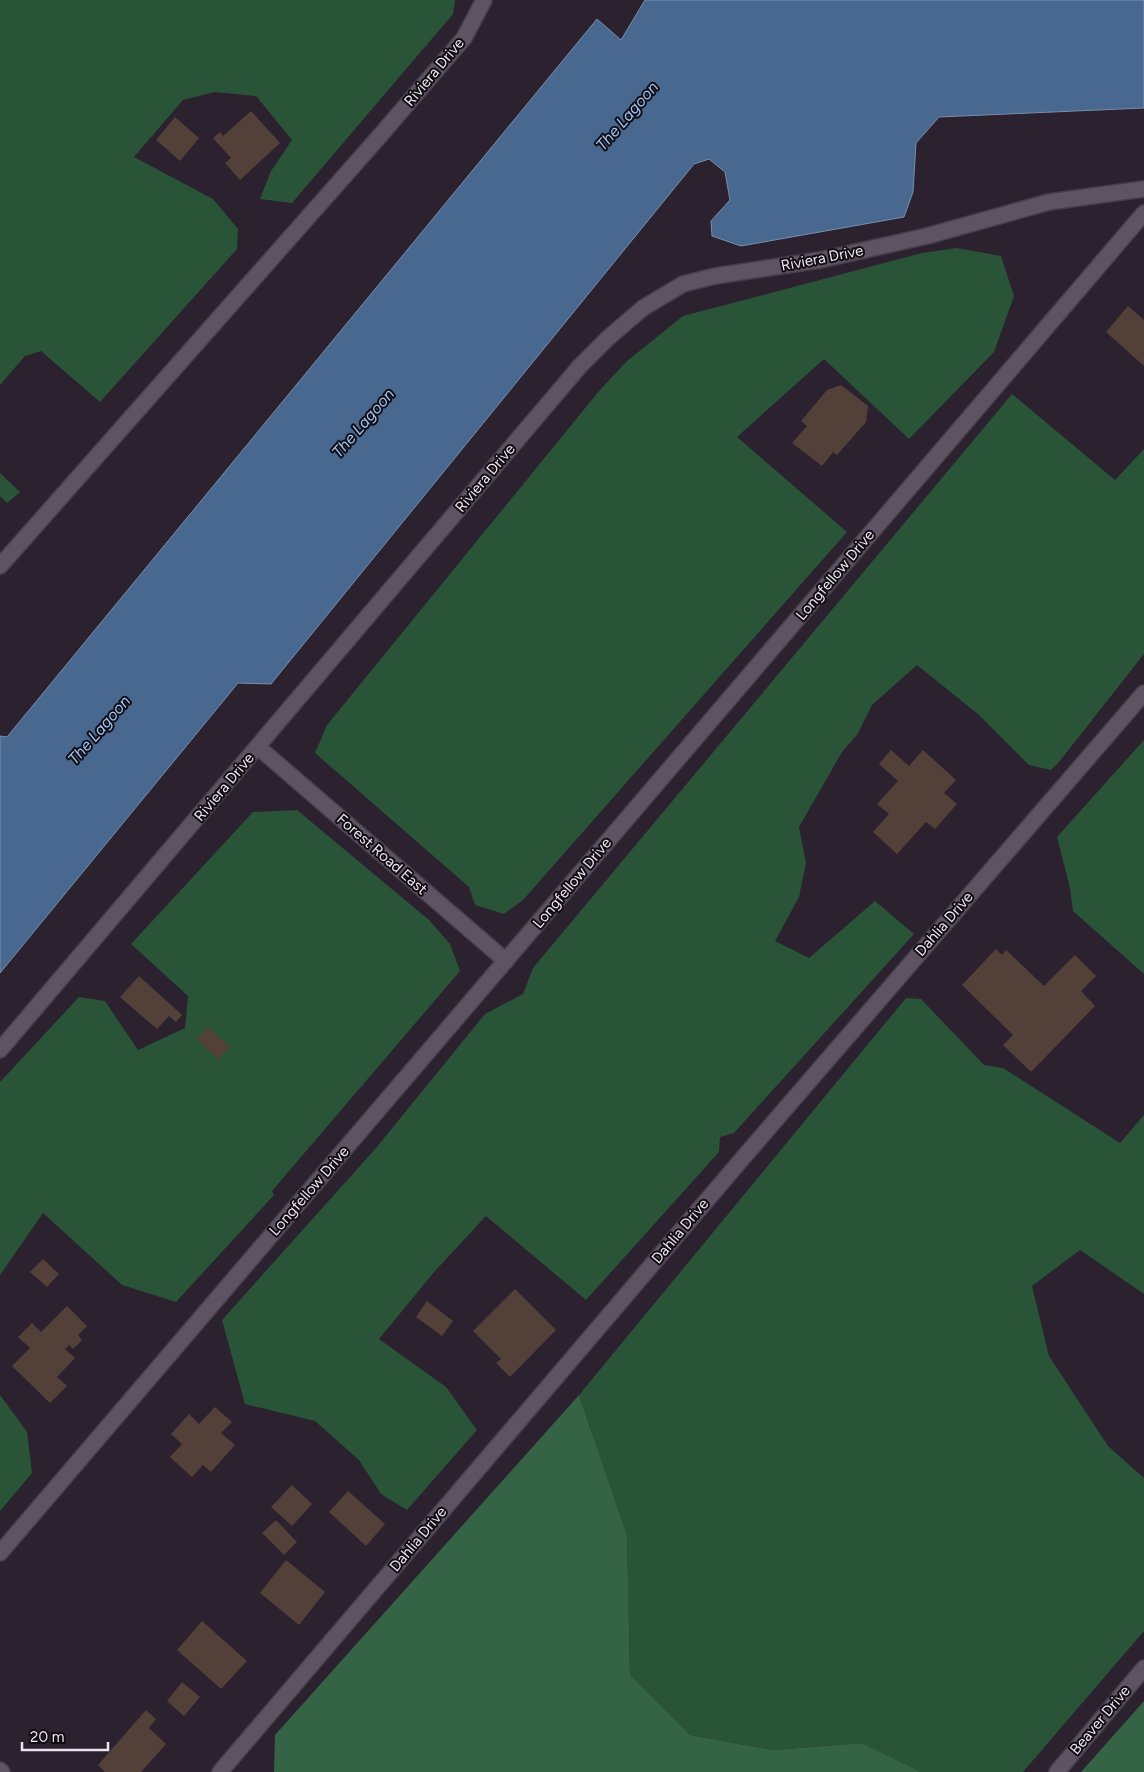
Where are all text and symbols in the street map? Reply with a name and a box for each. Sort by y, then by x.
street label: Riviera Drive [400,34,468,110]
water label: The Lagoon [592,78,662,154]
street label: Riviera Drive [779,241,865,275]
water label: The Lagoon [328,385,398,461]
street label: Riviera Drive [451,440,519,516]
street label: Longfellow Drive [792,526,878,624]
water label: The Lagoon [64,692,134,768]
street label: Riviera Drive [190,749,258,825]
street label: Forest Road East [333,810,431,898]
street label: Longfellow Drive [529,834,615,932]
street label: Dahlia Drive [911,888,977,960]
street label: Longfellow Drive [265,1143,353,1239]
street label: Dahlia Drive [648,1195,712,1267]
street label: Dahlia Drive [386,1503,450,1575]
street label: Beaver Drive [1066,1682,1134,1758]
scale bar [22,1720,109,1752]
text: 20 m [30,1728,64,1746]

